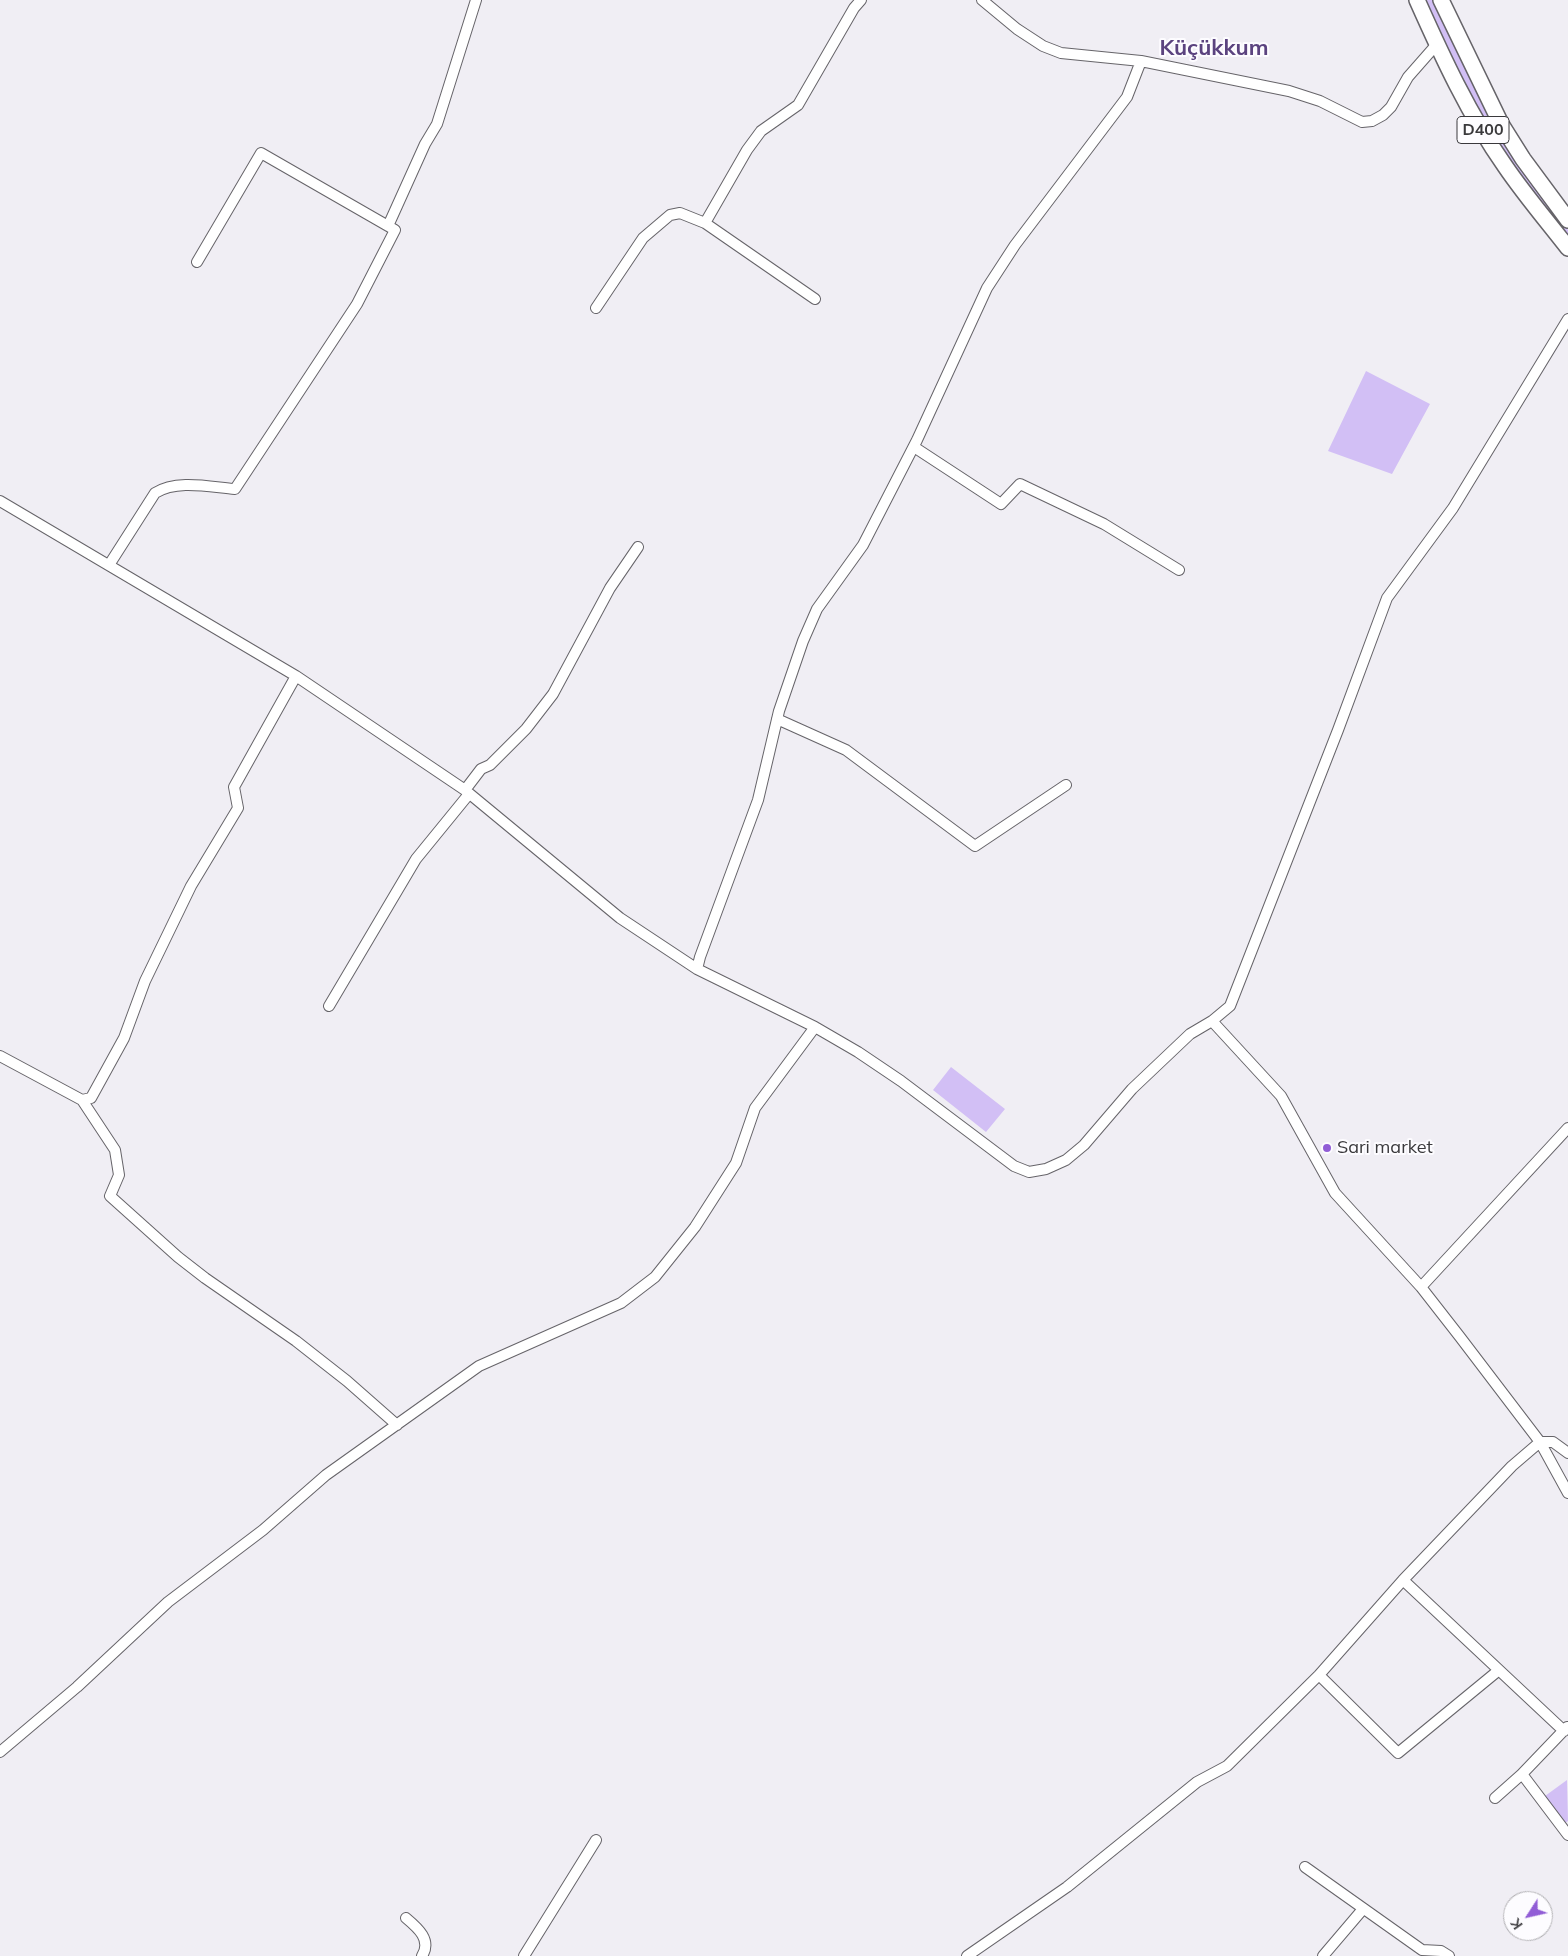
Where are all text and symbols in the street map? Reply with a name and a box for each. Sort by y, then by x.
district label: Küçükkum [1160,35,1268,61]
road number: D400 [1457,116,1509,144]
place label: Sari market [1337,1137,1433,1159]
marker: Sari market [1321,1142,1333,1154]
north arrow [1503,1891,1553,1941]
text: K [1506,1915,1527,1933]

